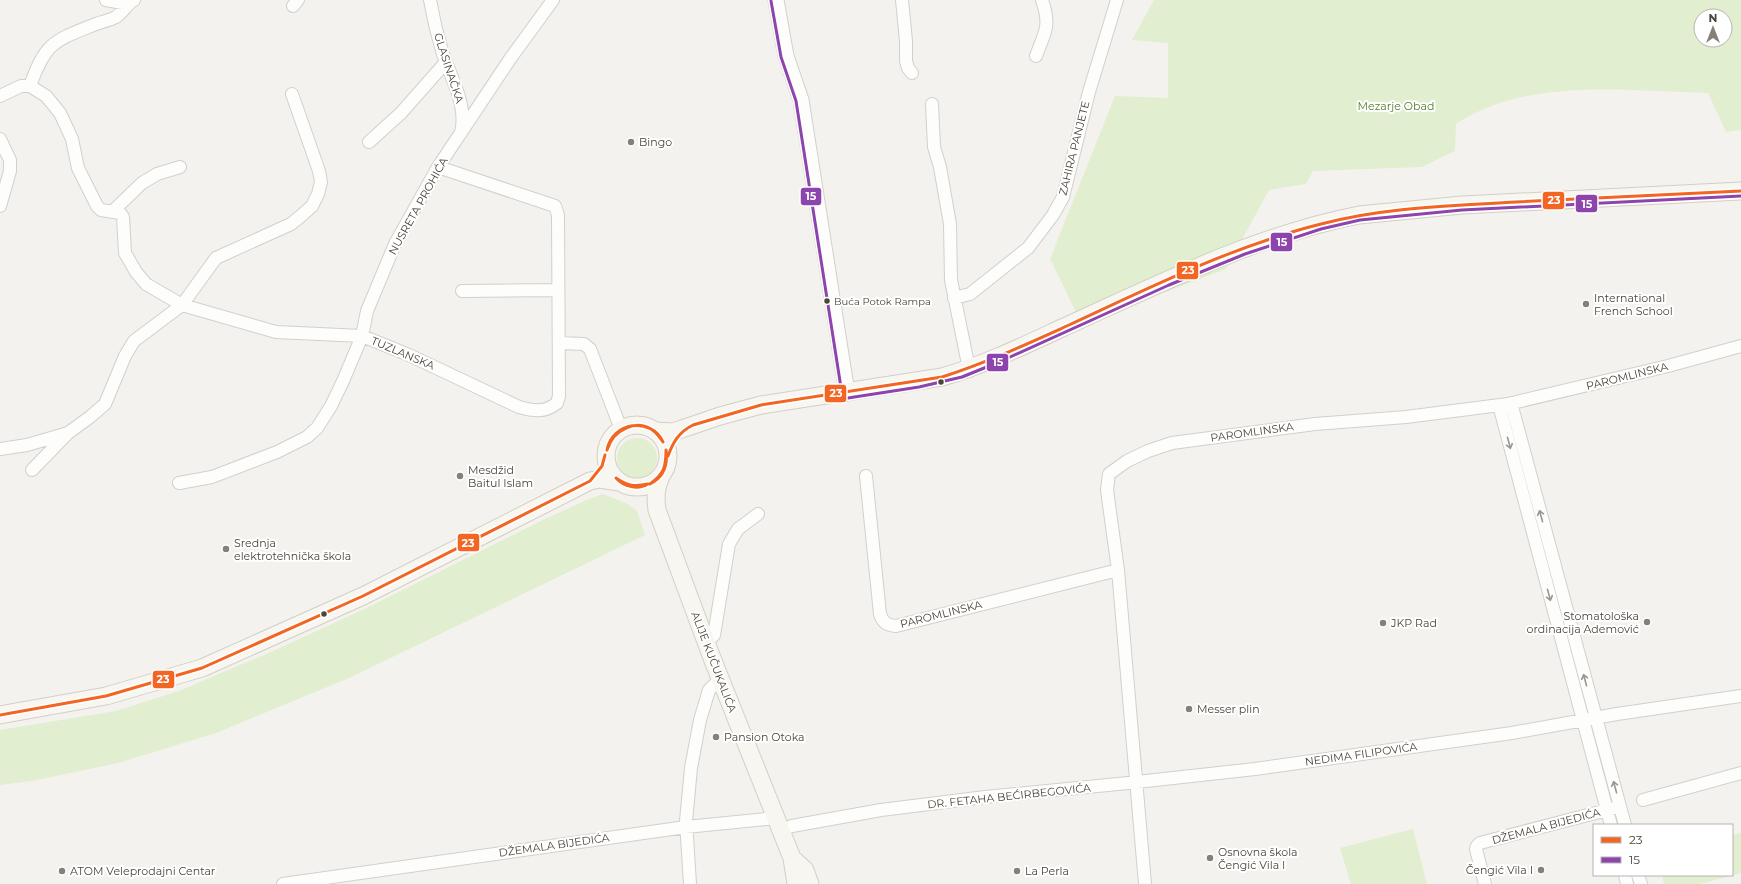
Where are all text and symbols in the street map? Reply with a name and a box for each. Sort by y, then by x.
north arrow [1693,8,1733,48]
text: N [1709,11,1717,25]
street label: GLASINAČKA [431,31,467,105]
street label: ZAHIRA PANJETE [1055,99,1093,197]
park label: Mezarje Obad [1358,99,1434,113]
place label: Bingo [639,135,672,149]
marker: Bingo [626,137,636,147]
street label: NUSRETA PROHIĆA [385,155,451,257]
line badge: 15 [800,187,822,206]
text: 15 [806,189,817,203]
line badge: 23 [1542,191,1565,210]
text: 23 [1547,193,1561,207]
line badge: 15 [1575,194,1598,213]
text: 15 [1582,197,1593,211]
line badge: 15 [1270,232,1293,252]
text: 15 [1277,235,1288,249]
line badge: 23 [1176,261,1199,280]
text: 23 [1181,263,1195,277]
place label: International French School [1594,291,1673,318]
place label: Buća Potok Rampa [834,295,931,308]
marker: Buća Potok Rampa [822,296,832,306]
marker: International French School [1581,299,1591,309]
street label: TUZLANSKA [369,333,437,373]
line badge: 15 [986,353,1009,372]
text: 15 [993,355,1004,369]
street label: PAROMLINSKA [1585,359,1669,393]
unlabelled marker [936,377,946,387]
line badge: 23 [824,384,847,403]
text: 23 [829,386,843,400]
street label: PAROMLINSKA [1209,419,1295,445]
one-way arrow [1505,436,1513,449]
place label: Mesdžid Baitul Islam [468,463,533,490]
marker: Mesdžid Baitul Islam [455,471,465,481]
one-way arrow [1537,510,1544,523]
line badge: 23 [457,533,480,552]
place label: Srednja elektrotehnička škola [234,536,351,563]
text: 23 [461,536,475,550]
marker: Srednja elektrotehnička škola [221,544,231,554]
one-way arrow [1546,588,1553,601]
street label: PAROMLINSKA [899,597,983,631]
unlabelled marker [319,609,329,619]
street label: ALIJE KUČUKALIĆA [688,609,740,715]
place label: Stomatološka ordinacija Ademović [1527,609,1639,636]
place label: JKP Rad [1390,616,1437,630]
marker: Stomatološka ordinacija Ademović [1642,617,1652,627]
marker: JKP Rad [1378,618,1388,628]
line badge: 23 [152,670,175,689]
text: 23 [156,672,170,686]
one-way arrow [1581,674,1588,687]
place label: Messer plin [1197,702,1260,716]
marker: Messer plin [1184,704,1194,714]
place label: Pansion Otoka [724,730,805,744]
marker: Pansion Otoka [711,732,721,742]
street label: NEDIMA FILIPOVIĆA [1304,739,1418,769]
street label: DR. FETAHA BEĆIRBEGOVIĆA [927,780,1092,812]
one-way arrow [1610,781,1618,794]
street label: DŽEMALA BIJEDIĆA [1490,805,1602,847]
legend [1593,824,1733,876]
street label: DŽEMALA BIJEDIĆA [498,830,610,860]
text: 23 [1629,832,1643,847]
place label: Osnovna škola Čengić Vila I [1218,845,1298,872]
text: 15 [1629,852,1640,867]
marker: Osnovna škola Čengić Vila I [1205,853,1215,863]
place label: Čengić Vila I [1466,863,1533,877]
place label: ATOM Veleprodajni Centar [70,864,215,878]
place label: La Perla [1025,864,1069,878]
marker: Čengić Vila I [1536,865,1546,875]
marker: ATOM Veleprodajni Centar [57,866,67,876]
marker: La Perla [1012,866,1022,876]

